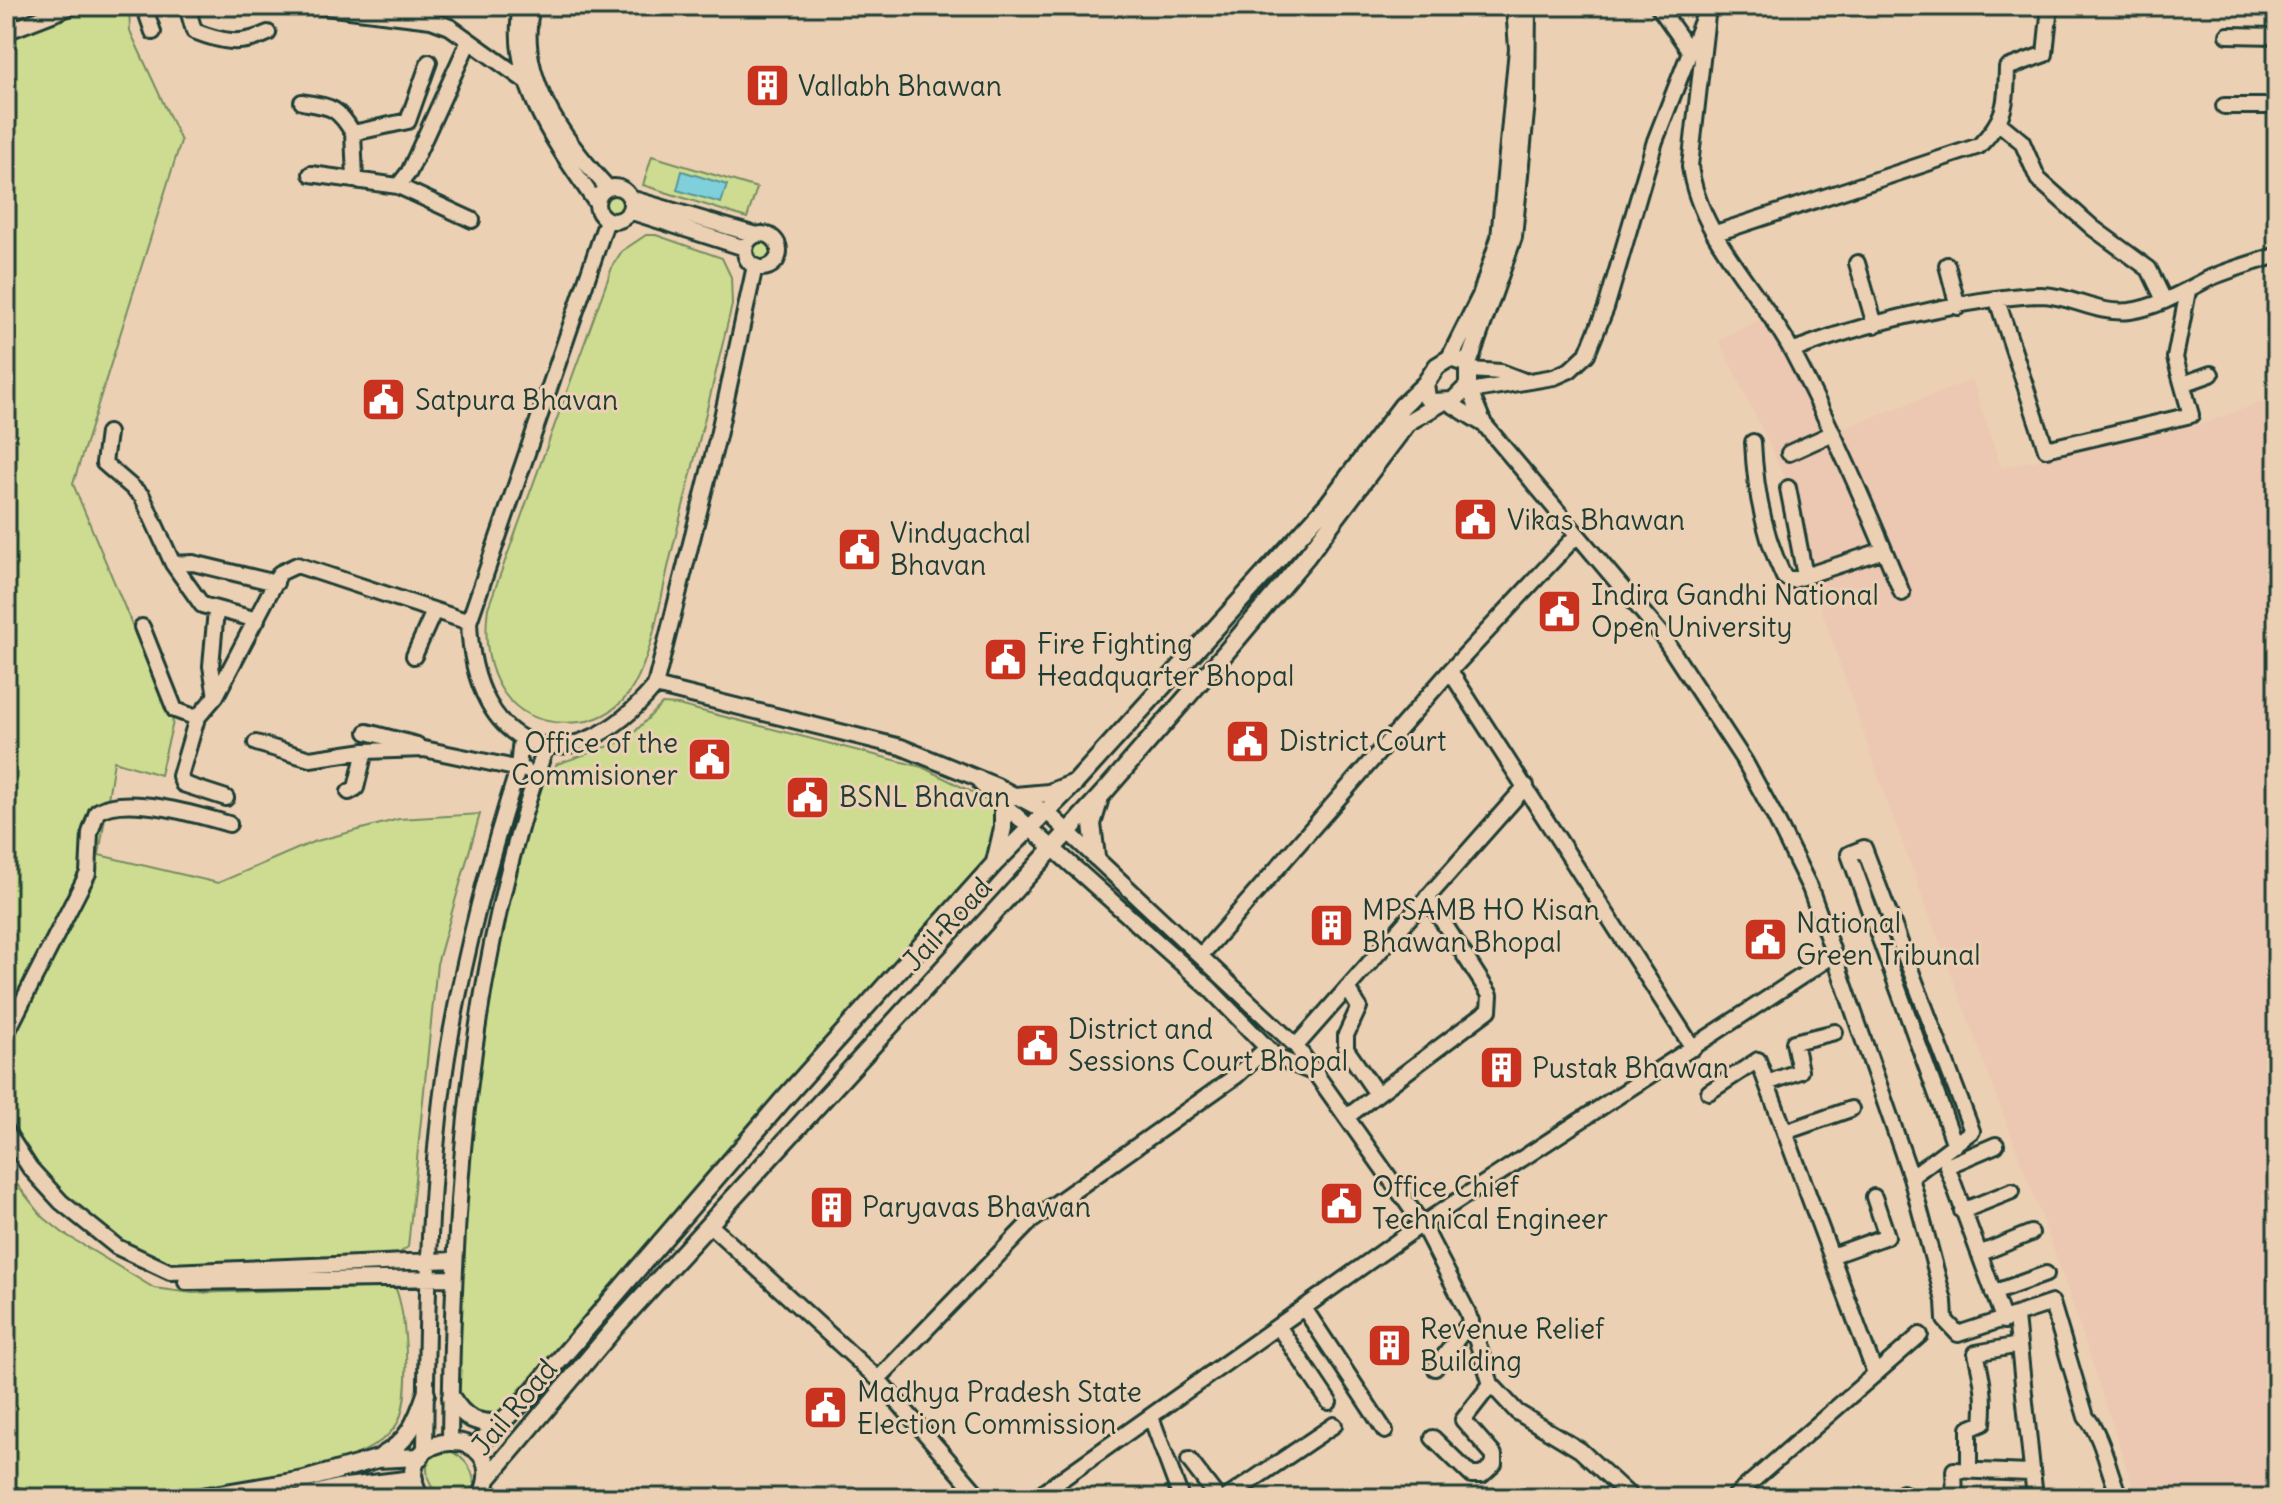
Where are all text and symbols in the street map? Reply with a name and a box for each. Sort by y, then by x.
building icon: Vallabh Bhawan [743,62,791,110]
place label: Vallabh Bhawan [798,68,1002,104]
public building icon: Satpura Bhavan [360,376,408,424]
place label: Satpura Bhavan [415,382,618,418]
public building icon: Vikas Bhawan [1452,496,1500,544]
place label: Vikas Bhawan [1507,502,1685,538]
place label: Vindyachal Bhavan [890,515,1031,583]
public building icon: Vindyachal Bhavan [835,525,883,573]
place label: Indira Gandhi National Open University [1591,577,1879,645]
public building icon: Indira Gandhi National Open University [1536,587,1584,635]
place label: Fire Fighting Headquarter Bhopal [1037,626,1294,694]
public building icon: Fire Fighting Headquarter Bhopal [982,636,1030,684]
public building icon: District Court [1224,717,1272,765]
place label: District Court [1279,723,1446,759]
place label: Office of the Commisioner [511,725,678,793]
public building icon: Office of the Commisioner [685,735,733,783]
public building icon: BSNL Bhavan [784,773,832,821]
place label: BSNL Bhavan [839,779,1010,815]
street label: Jail Road [895,870,999,978]
place label: MPSAMB HO Kisan Bhawan Bhopal [1362,892,1600,960]
building icon: MPSAMB HO Kisan Bhawan Bhopal [1307,902,1355,950]
place label: National Green Tribunal [1796,905,1981,973]
public building icon: National Green Tribunal [1741,915,1789,963]
place label: District and Sessions Court Bhopal [1068,1011,1348,1079]
public building icon: District and Sessions Court Bhopal [1013,1021,1061,1069]
building icon: Pustak Bhawan [1477,1044,1525,1092]
place label: Pustak Bhawan [1532,1050,1729,1086]
place label: Office Chief Technical Engineer [1372,1169,1608,1237]
public building icon: Office Chief Technical Engineer [1317,1179,1365,1227]
building icon: Paryavas Bhawan [807,1183,855,1231]
place label: Paryavas Bhawan [862,1189,1091,1225]
place label: Revenue Relief Building [1420,1311,1605,1379]
building icon: Revenue Relief Building [1365,1321,1413,1369]
street label: Jail Road [463,1351,565,1463]
place label: Madhya Pradesh State Election Commission [857,1374,1142,1442]
public building icon: Madhya Pradesh State Election Commission [802,1384,850,1432]

